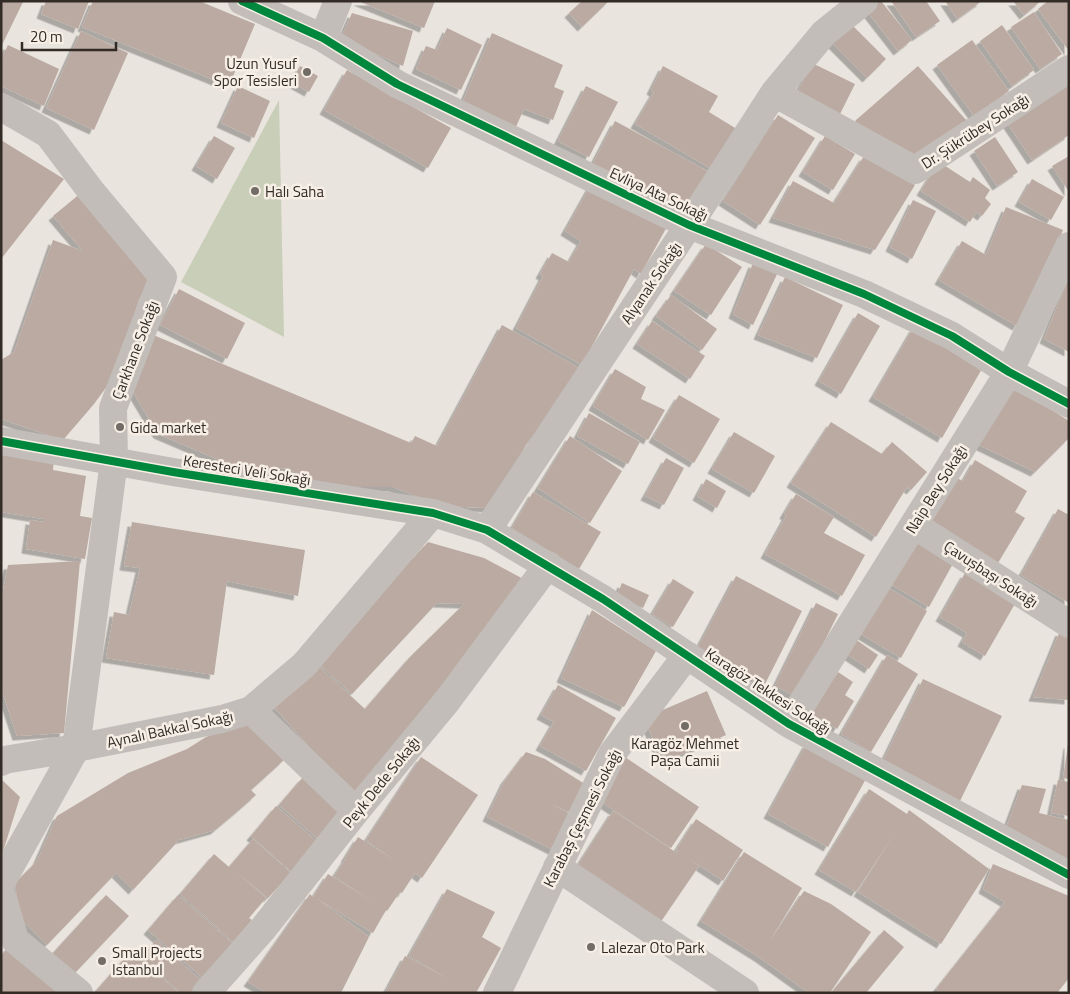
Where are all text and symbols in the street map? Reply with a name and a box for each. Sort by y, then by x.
scale bar [22,20,116,52]
text: 20 m [30,25,63,48]
place label: Uzun Yusuf Spor Tesisleri [214,52,297,92]
marker: Uzun Yusuf Spor Tesisleri [301,66,313,78]
street label: Dr. Şükrübey Sokağı [916,87,1034,175]
street label: Evliya Ata Sokağı [606,161,712,227]
place label: Halı Saha [265,180,324,203]
marker: Halı Saha [249,185,261,197]
street label: Alyanak Sokağı [615,237,687,329]
street label: Çarkhane Sokağı [106,297,164,403]
place label: Gida market [130,416,207,439]
marker: Gida market [114,421,126,433]
street label: Naip Bey Sokağı [899,440,973,538]
street label: Keresteci Veli Sokağı [181,449,313,491]
street label: Çavuşbaşı Sokağı [939,535,1043,613]
street label: Karagöz Tekkesi Sokağı [701,642,835,740]
street label: Aynalı Bakkal Sokağı [105,704,235,754]
marker: Karagöz Mehmet Paşa Camii [679,720,691,732]
street label: Peyk Dede Sokağı [337,731,425,833]
place label: Karagöz Mehmet Paşa Camii [631,732,740,772]
street label: Karabaş Çeşmesi Sokağı [537,745,627,891]
place label: Lalezar Oto Park [601,936,705,959]
place label: Small Projects Istanbul [112,941,202,981]
marker: Lalezar Oto Park [585,941,597,953]
marker: Small Projects Istanbul [96,955,108,967]

